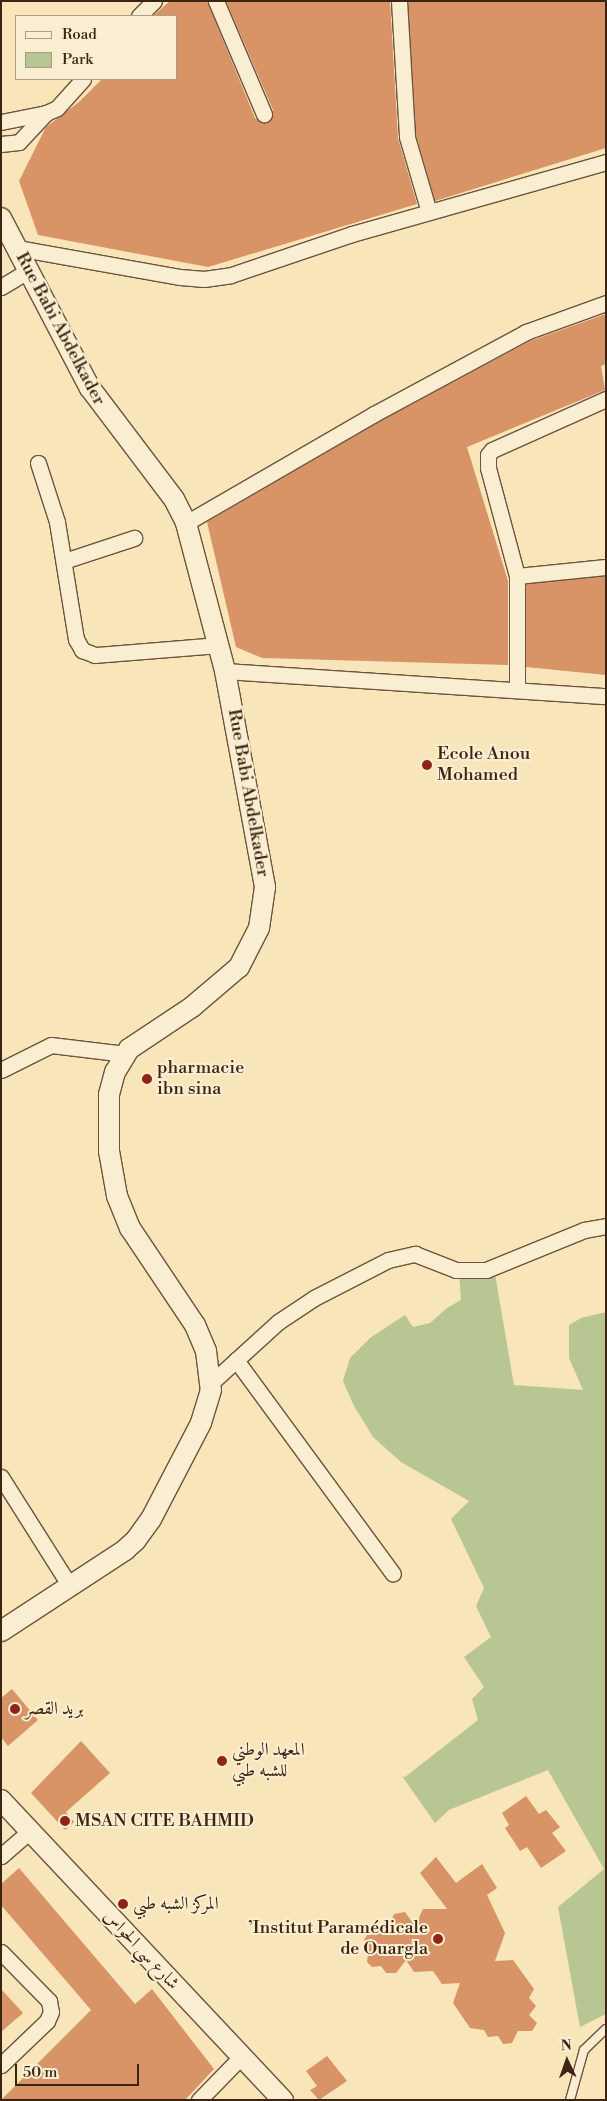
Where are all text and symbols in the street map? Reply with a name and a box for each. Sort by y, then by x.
legend [15,15,178,80]
text: Road [62,25,97,44]
text: Park [62,50,93,69]
street label: Rue Babi Abdelkader [10,249,110,409]
street label: Rue Babi Abdelkader [223,707,273,879]
place label: Ecole Anou Mohamed [437,744,530,786]
marker: Ecole Anou Mohamed [421,759,433,771]
place label: pharmacie ibn sina [157,1058,244,1100]
marker: pharmacie ibn sina [141,1073,153,1085]
place label: بريد القصر [25,1698,83,1720]
marker: بريد القصر [9,1703,21,1715]
place label: المعهد الوطني للشبه طبي [232,1740,305,1782]
marker: المعهد الوطني للشبه طبي [216,1755,228,1767]
place label: MSAN CITE BAHMID [75,1810,254,1832]
marker: MSAN CITE BAHMID [59,1815,71,1827]
place label: المركز الشبه طبي [133,1893,219,1915]
marker: المركز الشبه طبي [117,1898,129,1910]
street label: شارع سي الحواس [99,1906,183,1994]
place label: ’Institut Paramédicale de Ouargla [248,1918,428,1960]
marker: ’Institut Paramédicale de Ouargla [432,1933,444,1945]
north arrow [542,2036,592,2086]
text: N [560,2037,572,2055]
scale bar [18,2054,141,2086]
text: 50 m [23,2063,57,2082]

